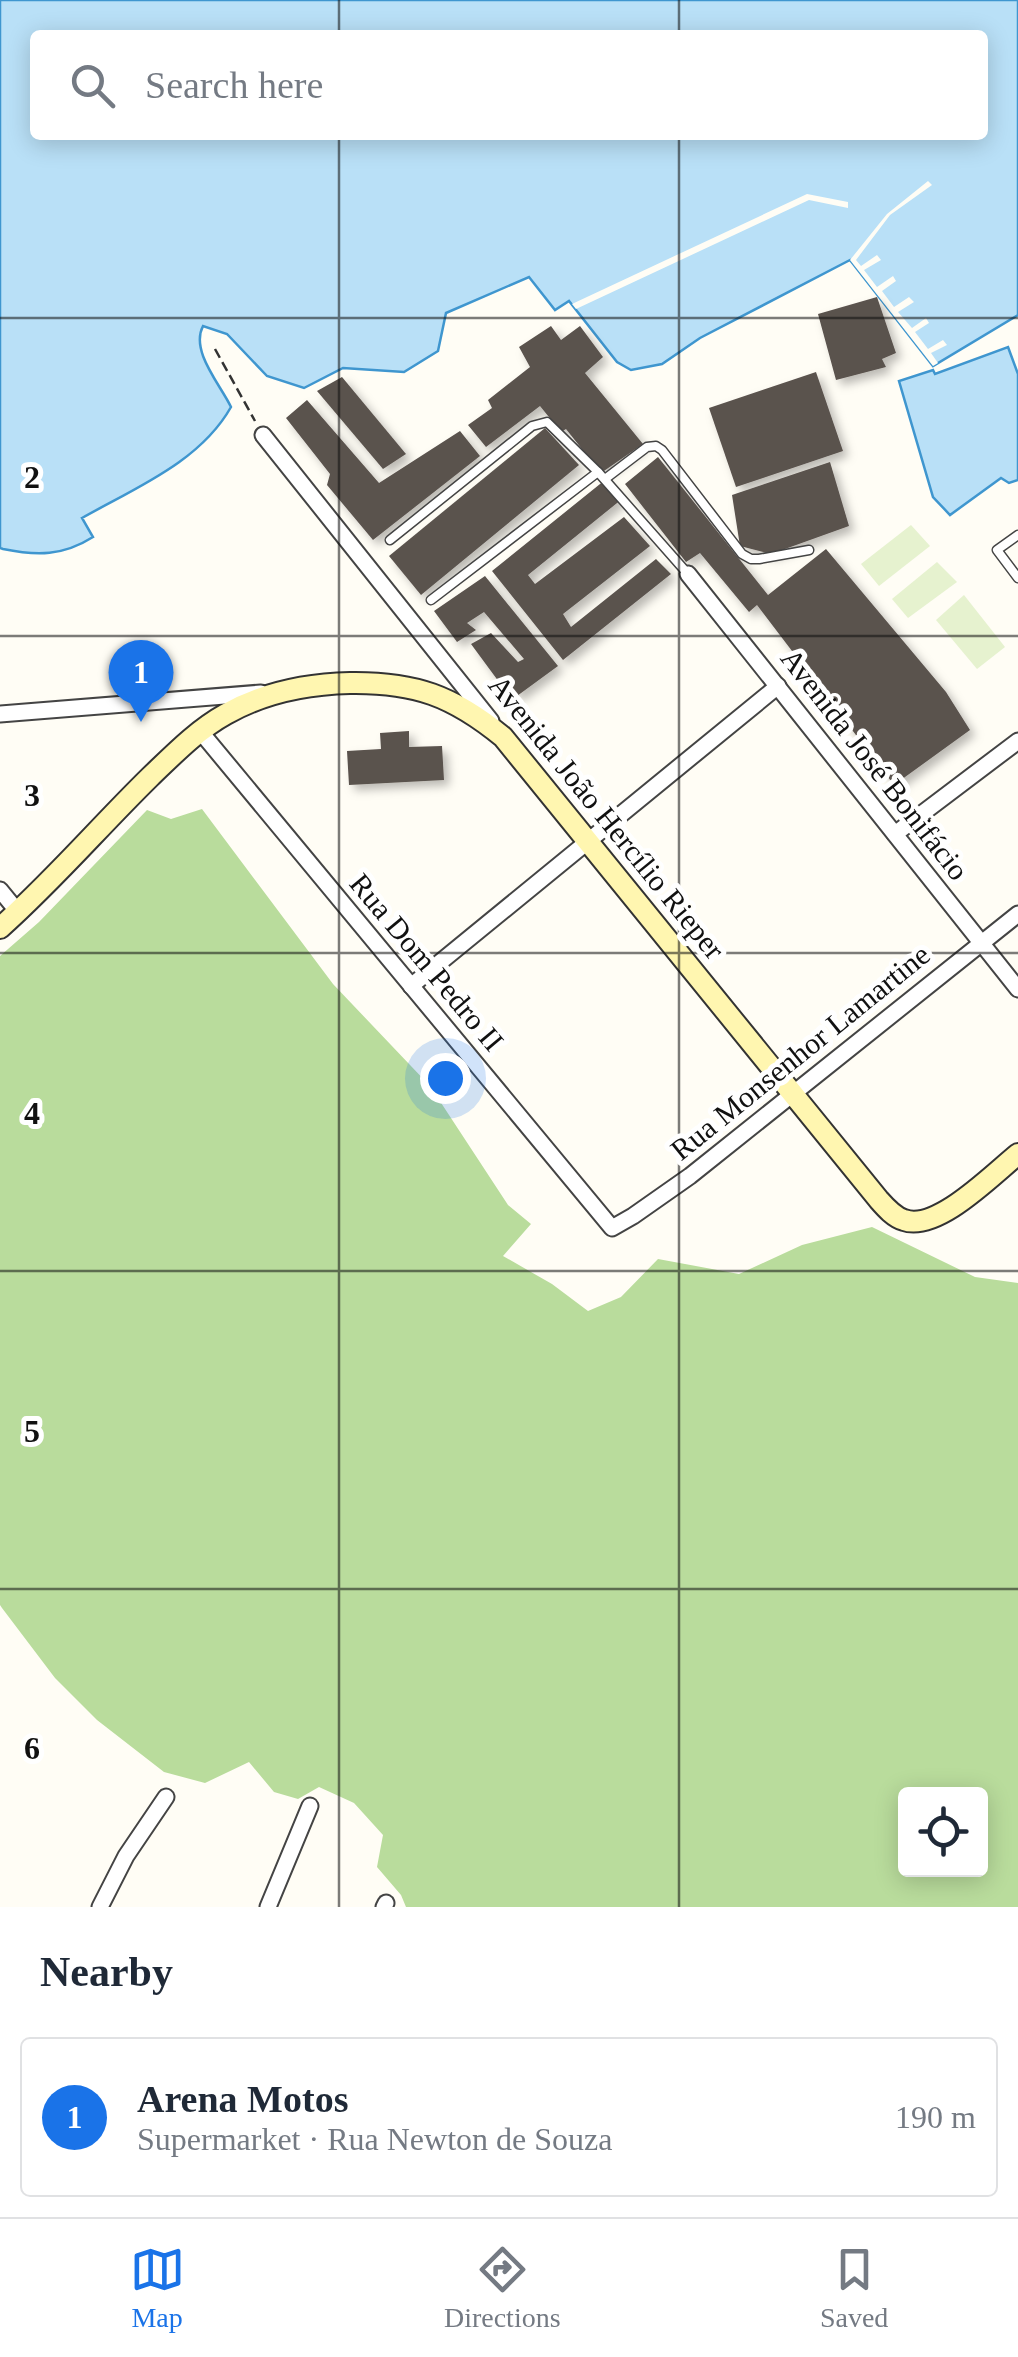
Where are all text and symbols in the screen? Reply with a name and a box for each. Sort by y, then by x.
search box [30,30,988,140]
icon: search [65,58,120,113]
text: Search here [145,64,323,106]
text: 2 [24,459,40,495]
pin: 1 [108,640,174,722]
street label: Avenida José Bonifácio [774,642,976,886]
street label: Avenida João Hercílio Rieper [482,669,732,965]
text: 3 [24,777,40,813]
street label: Rua Dom Pedro II [343,867,511,1057]
street label: Rua Monsenhor Lamartine [664,937,936,1167]
your location [420,1053,471,1104]
text: 4 [24,1095,40,1131]
text: 5 [24,1413,40,1449]
text: 6 [24,1730,40,1766]
map controls [898,1787,988,1877]
button: locate [898,1787,988,1877]
text: Nearby [40,1949,173,1995]
text: Arena Motos [137,2078,348,2120]
text: 1 [67,2099,83,2135]
text: 190 m [895,2099,976,2135]
text: Supermarket · Rua Newton de Souza [137,2121,612,2157]
tab: Map [130,2242,185,2334]
tab: Directions [444,2242,561,2334]
tab: Saved [820,2242,888,2334]

